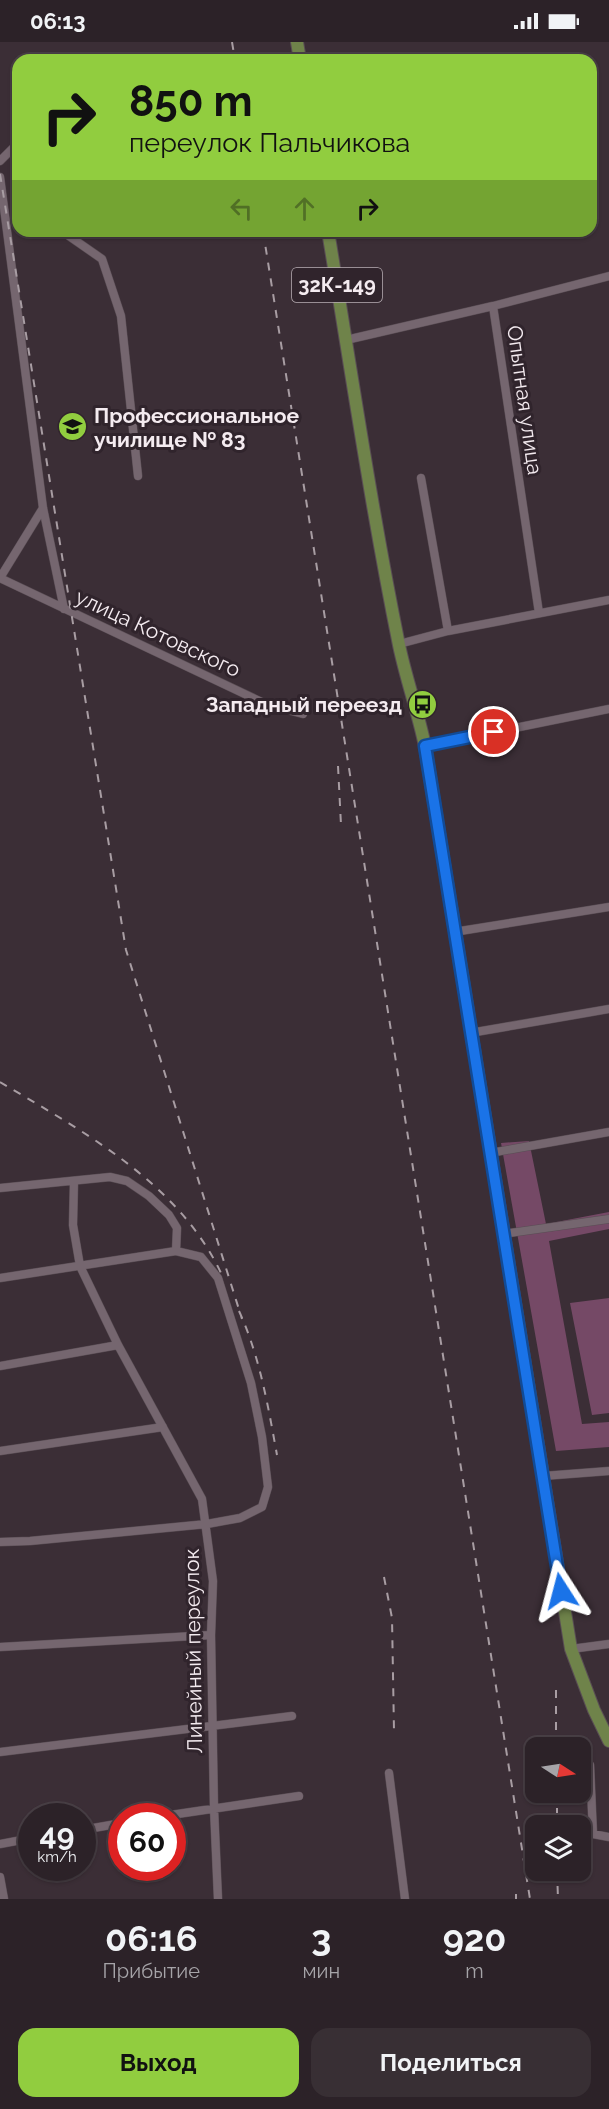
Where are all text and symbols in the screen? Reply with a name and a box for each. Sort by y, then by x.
text: 06:13 [30,8,85,34]
text: 850 m [129,77,253,126]
icon: right [30,78,108,156]
text: переулок Пальчикова [129,127,410,158]
icon: left [225,192,258,225]
icon: ahead [288,192,321,225]
icon: right [351,192,384,225]
road number: 32К-149 [292,268,382,302]
street label: Опытная улица [502,324,548,476]
place label: Профессиональное училище № 83 [94,403,299,452]
school or university icon: Профессиональное училище № 83 [57,411,89,443]
street label: улица Котовского [72,584,244,682]
bus stop icon: Западный переезд [407,688,439,720]
place label: Западный переезд [206,692,402,717]
pin [468,706,519,757]
icon: arrive [477,715,510,748]
street label: Линейный переулок [179,1548,207,1754]
position arrow [529,1559,593,1623]
north arrow [525,1737,591,1803]
map controls [525,1737,591,1881]
speed limit sign: 60 [108,1803,186,1881]
button: layers [525,1815,591,1881]
text: 49 [40,1817,74,1852]
text: km/h [37,1848,77,1866]
text: 06:16 [105,1917,198,1959]
text: 3 [311,1917,331,1959]
text: 920 [443,1917,506,1959]
text: Прибытие [103,1959,200,1983]
text: мин [303,1959,340,1983]
text: m [465,1959,484,1983]
button: Выход [18,2028,299,2097]
button: Поделиться [311,2028,591,2097]

